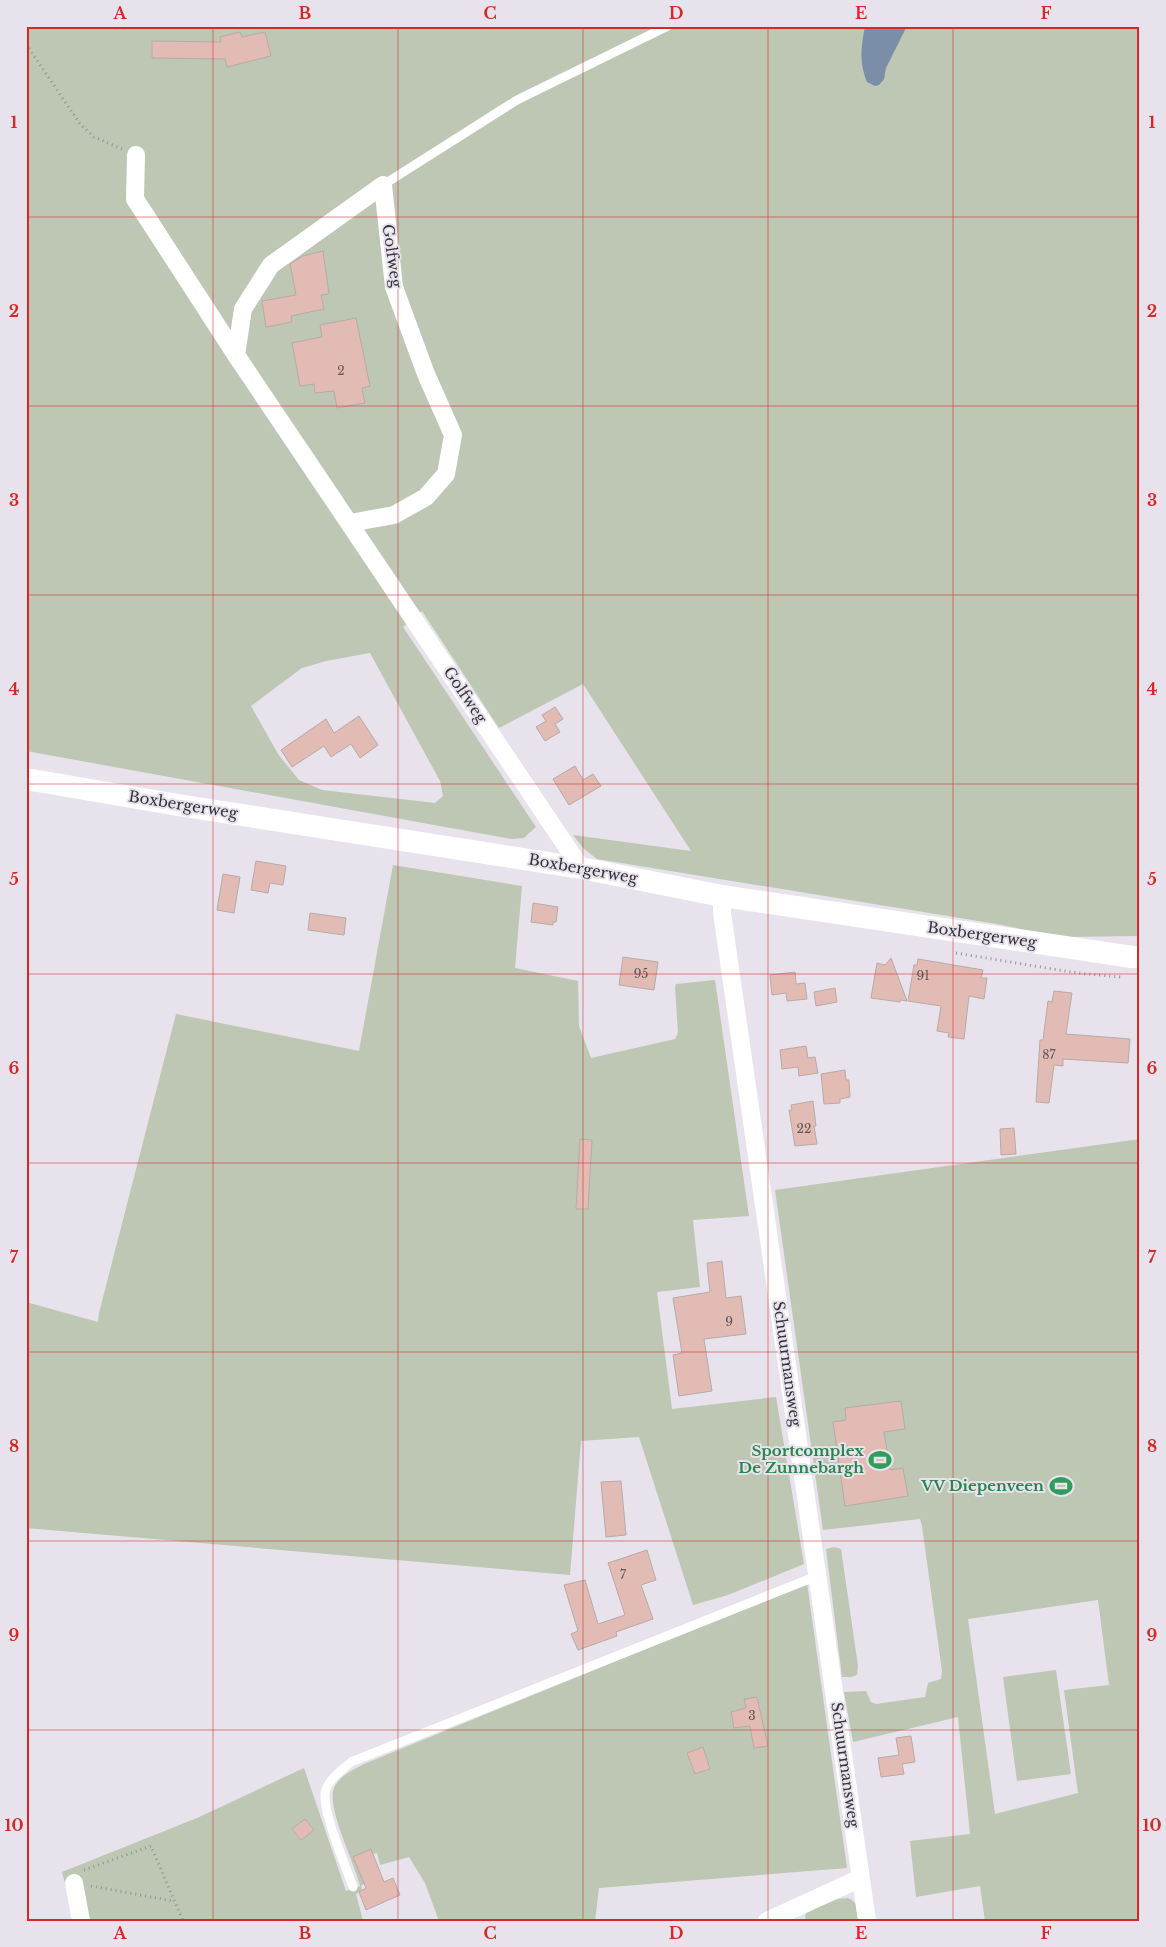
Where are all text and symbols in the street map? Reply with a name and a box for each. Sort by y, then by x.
text: A [113,3,128,23]
text: B [299,3,312,23]
text: C [483,3,497,23]
text: D [669,3,683,23]
text: E [855,3,867,23]
text: F [1040,3,1052,23]
text: 1 [11,112,18,132]
text: 1 [1149,112,1156,132]
street label: Golfweg [379,223,406,290]
text: 2 [9,301,19,321]
text: 2 [1147,301,1157,321]
house number: 2 [337,363,345,378]
text: 3 [9,490,19,510]
text: 3 [1147,490,1157,510]
street label: Golfweg [440,663,492,727]
text: 4 [9,679,19,699]
text: 4 [1147,679,1157,699]
street label: Boxbergerweg [127,786,240,823]
street label: Boxbergerweg [527,850,640,888]
text: 5 [9,869,19,889]
text: 5 [1147,869,1157,889]
street label: Boxbergerweg [926,917,1039,952]
house number: 95 [634,966,648,981]
house number: 91 [916,968,930,983]
house number: 87 [1042,1047,1057,1062]
text: 6 [9,1058,20,1078]
text: 6 [1147,1058,1158,1078]
house number: 22 [797,1121,811,1136]
text: 7 [10,1247,19,1267]
text: 7 [1148,1247,1157,1267]
street label: Schuurmansweg [769,1300,806,1429]
house number: 9 [725,1314,733,1329]
text: 8 [9,1436,19,1456]
text: 8 [1147,1436,1157,1456]
place label: Sportcomplex De Zunnebargh [738,1441,864,1477]
sports icon: Sportcomplex De Zunnebargh [867,1447,893,1473]
sports icon: VV Diepenveen [1048,1473,1074,1499]
place label: VV Diepenveen [920,1476,1044,1495]
house number: 7 [620,1567,627,1582]
text: 9 [9,1625,20,1645]
text: 9 [1147,1625,1158,1645]
street label: Schuurmansweg [827,1701,864,1830]
house number: 3 [748,1708,756,1723]
text: 10 [4,1815,24,1835]
text: 10 [1142,1815,1162,1835]
text: A [113,1923,128,1943]
text: B [299,1923,312,1943]
text: C [483,1923,497,1943]
text: D [669,1923,683,1943]
text: E [855,1923,867,1943]
text: F [1040,1923,1052,1943]

